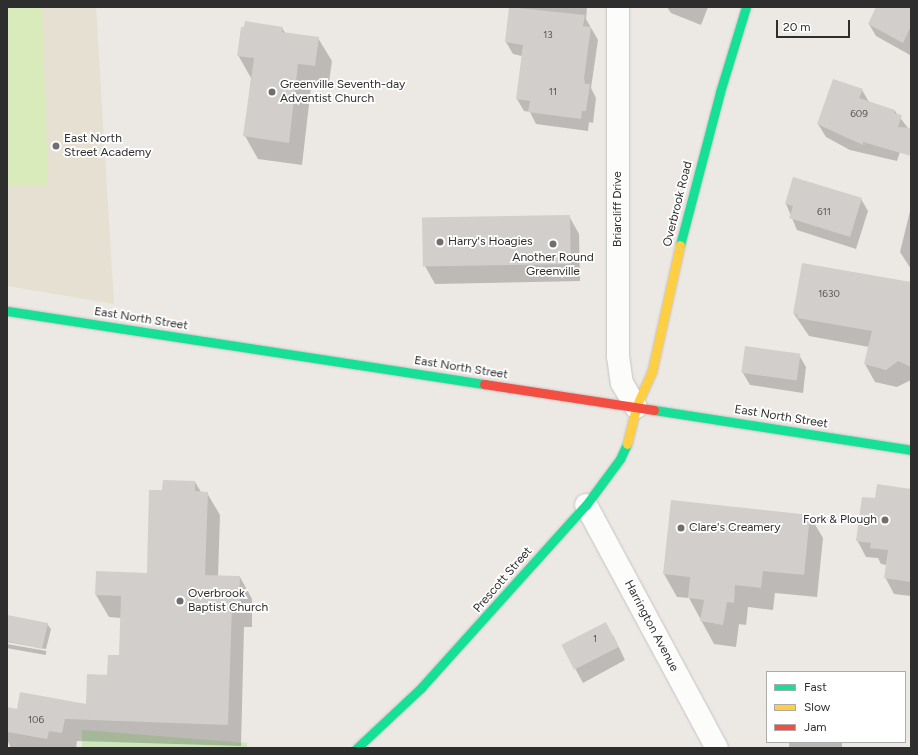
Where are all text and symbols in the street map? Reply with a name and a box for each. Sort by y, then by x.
scale bar [778,12,852,38]
text: 20 m [783,20,811,34]
house number: 13 [543,29,553,41]
place label: Greenville Seventh-day Adventist Church [280,78,405,106]
house number: 11 [549,86,557,98]
marker: Greenville Seventh-day Adventist Church [267,87,277,97]
house number: 609 [850,108,868,120]
place label: East North Street Academy [64,132,151,160]
marker: East North Street Academy [51,141,61,151]
street label: Overbrook Road [660,160,696,248]
street label: Briarcliff Drive [611,171,625,247]
house number: 611 [817,206,831,218]
place label: Harry's Hoagies [448,235,533,249]
marker: Harry's Hoagies [435,237,445,247]
marker: Another Round Greenville [548,239,558,249]
place label: Another Round Greenville [512,251,594,279]
house number: 1630 [818,288,840,300]
street label: East North Street [93,305,189,333]
street label: East North Street [413,354,509,382]
street label: East North Street [733,403,829,431]
place label: Fork & Plough [803,513,877,527]
marker: Fork & Plough [880,515,890,525]
place label: Clare's Creamery [689,521,780,535]
marker: Clare's Creamery [676,523,686,533]
street label: Prescott Street [471,544,535,616]
street label: Harrington Avenue [621,578,681,674]
place label: Overbrook Baptist Church [188,587,268,615]
marker: Overbrook Baptist Church [175,596,185,606]
house number: 1 [593,633,597,645]
legend [766,671,906,743]
text: Fast [804,680,827,694]
text: Slow [804,700,830,714]
house number: 106 [28,714,44,726]
text: Jam [804,720,827,734]

